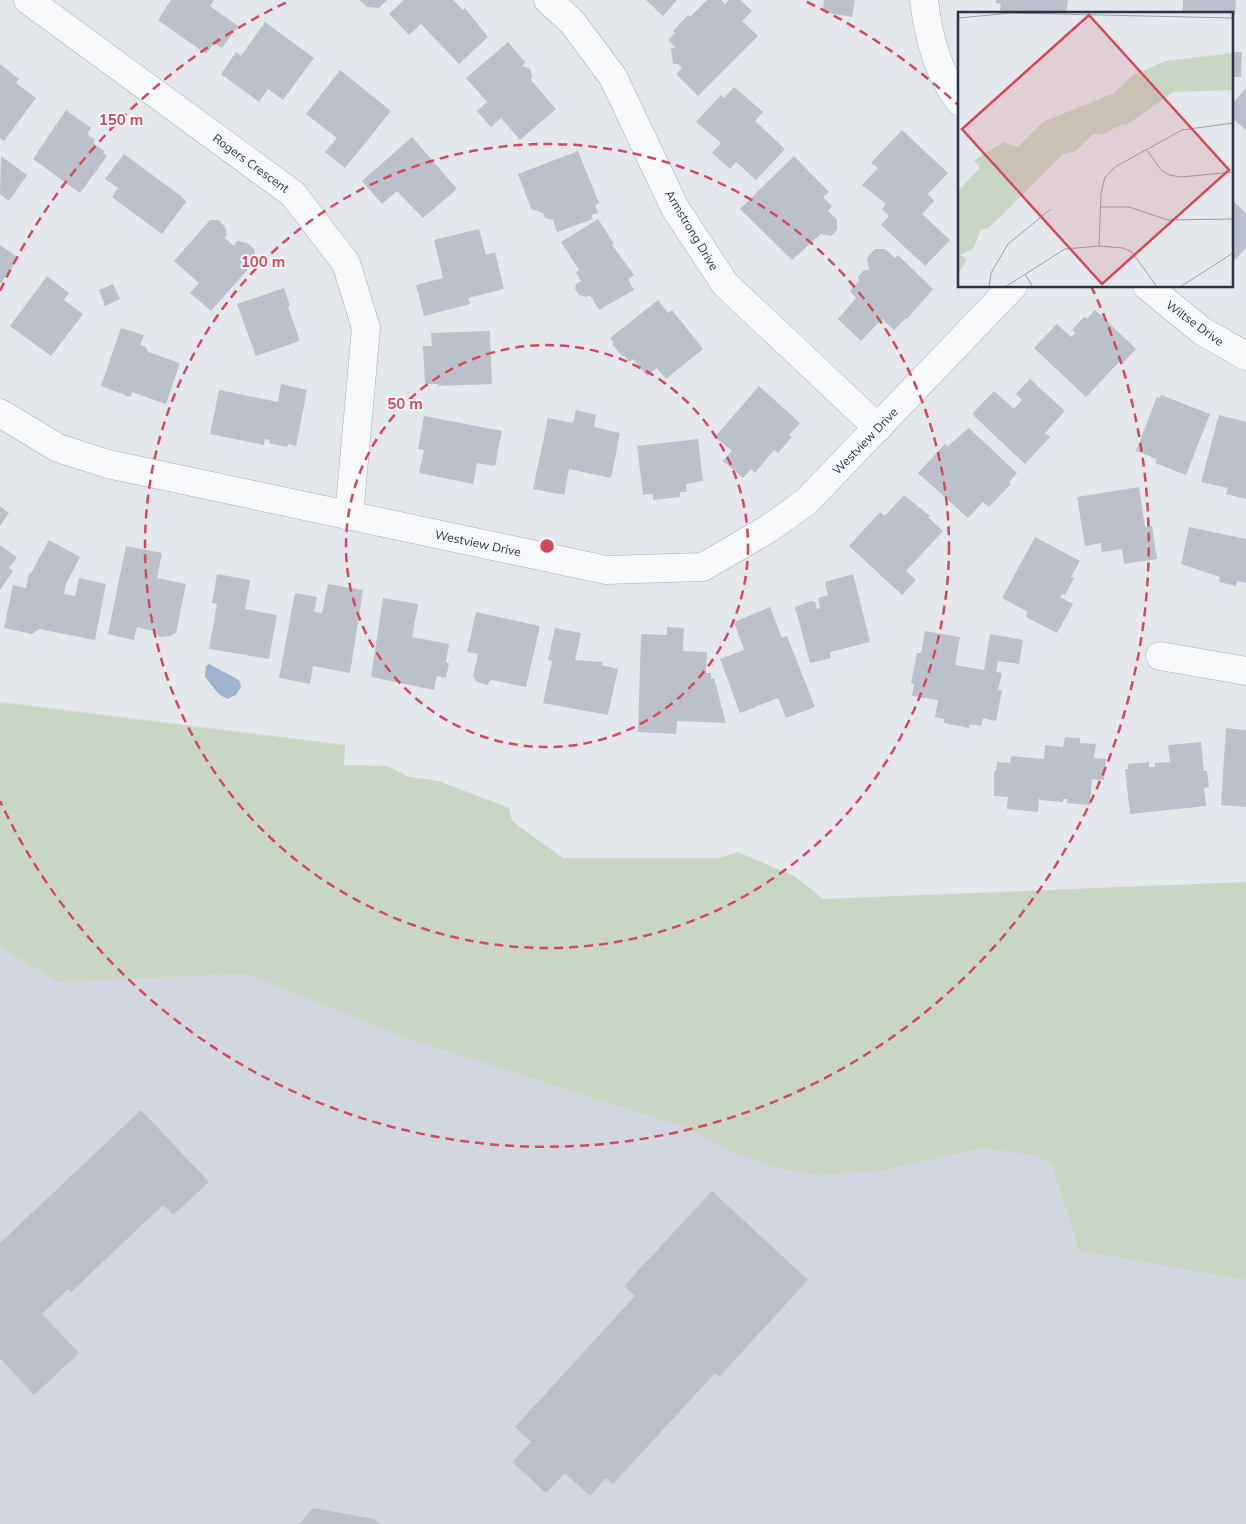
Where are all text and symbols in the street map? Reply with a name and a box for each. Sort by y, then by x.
inset map [958,12,1234,288]
text: 150 m [99,110,143,129]
street label: Rogers Crescent [210,130,292,196]
street label: Armstrong Drive [662,187,722,273]
text: 100 m [241,252,285,271]
street label: Wiltse Drive [1163,297,1227,349]
text: 50 m [387,394,423,413]
street label: Westview Drive [829,404,901,478]
street label: Westview Drive [434,527,522,559]
centre of rings [538,537,556,555]

